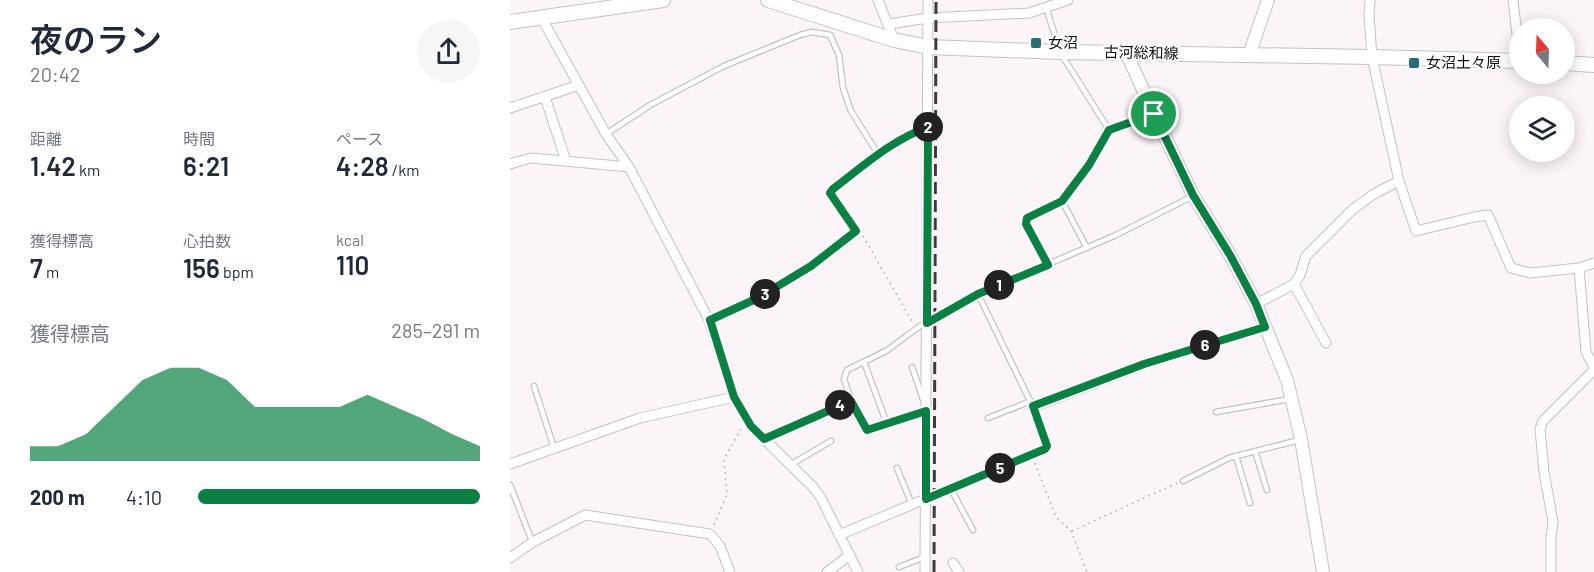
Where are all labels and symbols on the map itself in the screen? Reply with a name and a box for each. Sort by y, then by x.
north arrow [1509,18,1575,84]
place label: 女沼 [1048,33,1078,51]
marker: 女沼 [1029,36,1043,50]
street label: 古河総和線 [1103,42,1179,62]
place label: 女沼土々原 [1426,53,1501,71]
marker: 女沼土々原 [1407,56,1421,70]
pin [1128,88,1179,139]
pin: 2 [913,112,943,142]
pin: 1 [984,270,1014,300]
pin: 3 [750,279,780,309]
pin: 6 [1190,330,1220,360]
pin: 4 [825,390,855,420]
pin: 5 [985,453,1015,483]

